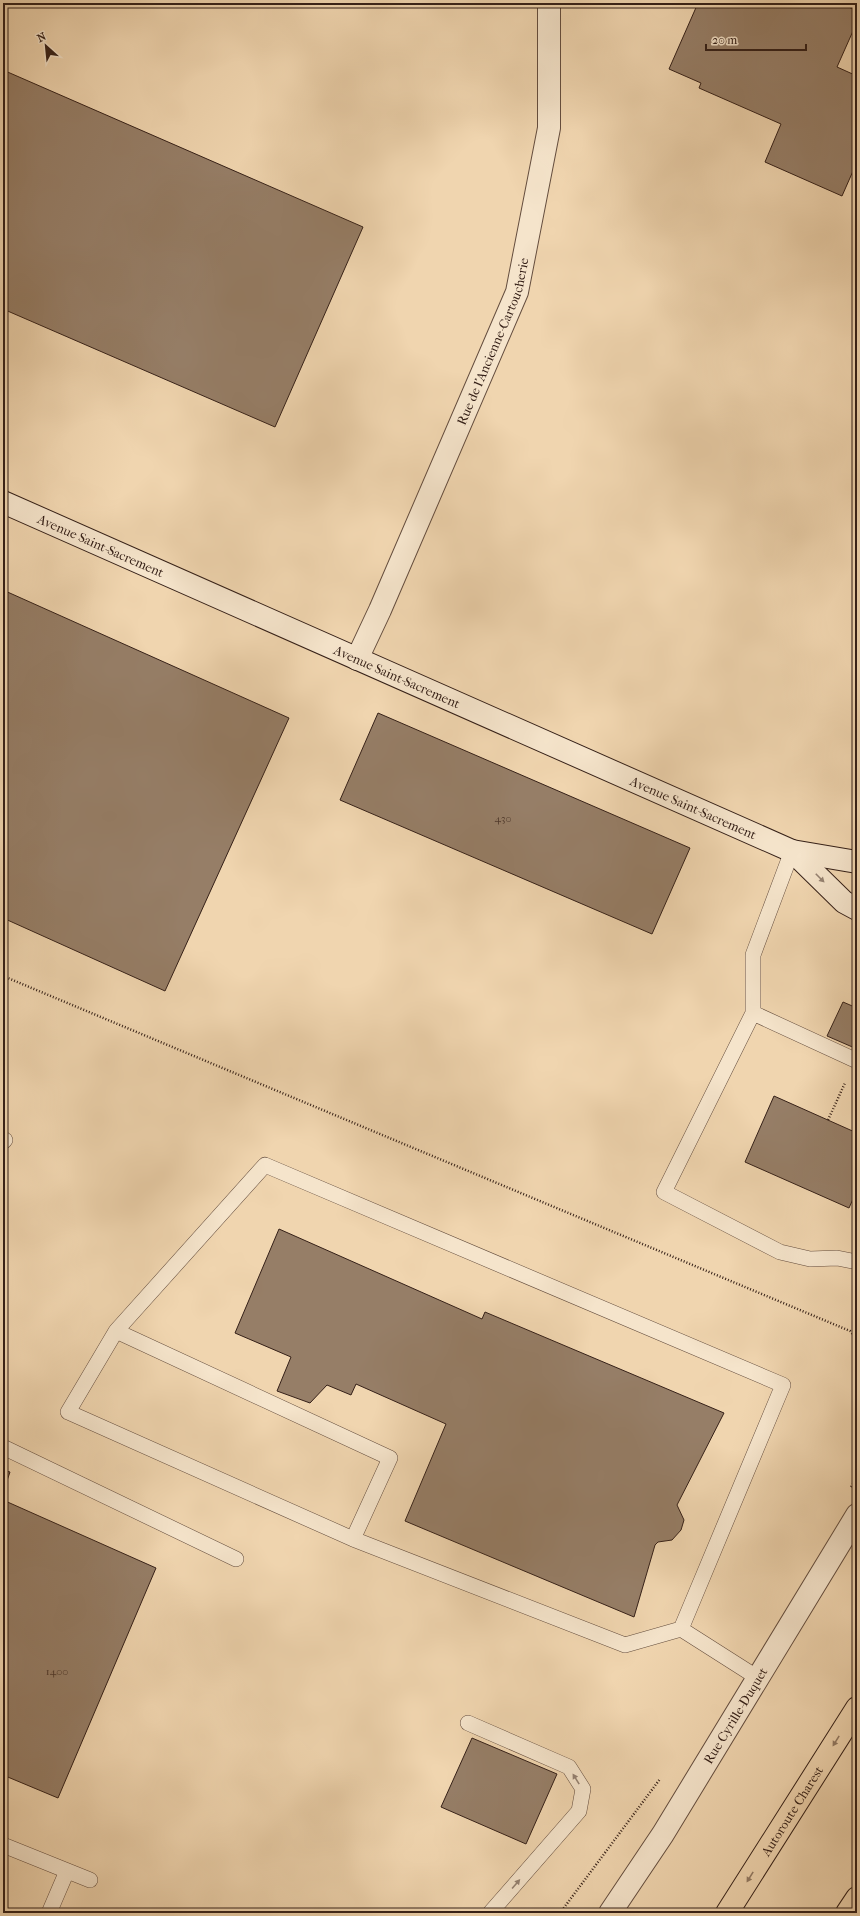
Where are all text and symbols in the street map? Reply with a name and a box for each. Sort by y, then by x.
north arrow [26,26,66,66]
scale bar [706,26,806,52]
text: N [35,30,49,45]
text: 20 m [712,33,737,47]
street label: Rue de l'Ancienne-Cartoucherie [454,256,532,427]
street label: Avenue Saint-Sacrement [34,511,166,580]
street label: Avenue Saint-Sacrement [331,642,463,711]
street label: Avenue Saint-Sacrement [627,773,759,842]
house number: 430 [494,812,512,825]
one-way arrow [815,873,825,883]
street label: Rue Cyrille-Duquet [701,1664,771,1767]
house number: 1400 [46,1665,68,1678]
one-way arrow [832,1736,840,1746]
street label: Autoroute Charest [758,1763,826,1860]
one-way arrow [573,1773,580,1785]
one-way arrow [746,1872,754,1882]
one-way arrow [511,1879,520,1888]

